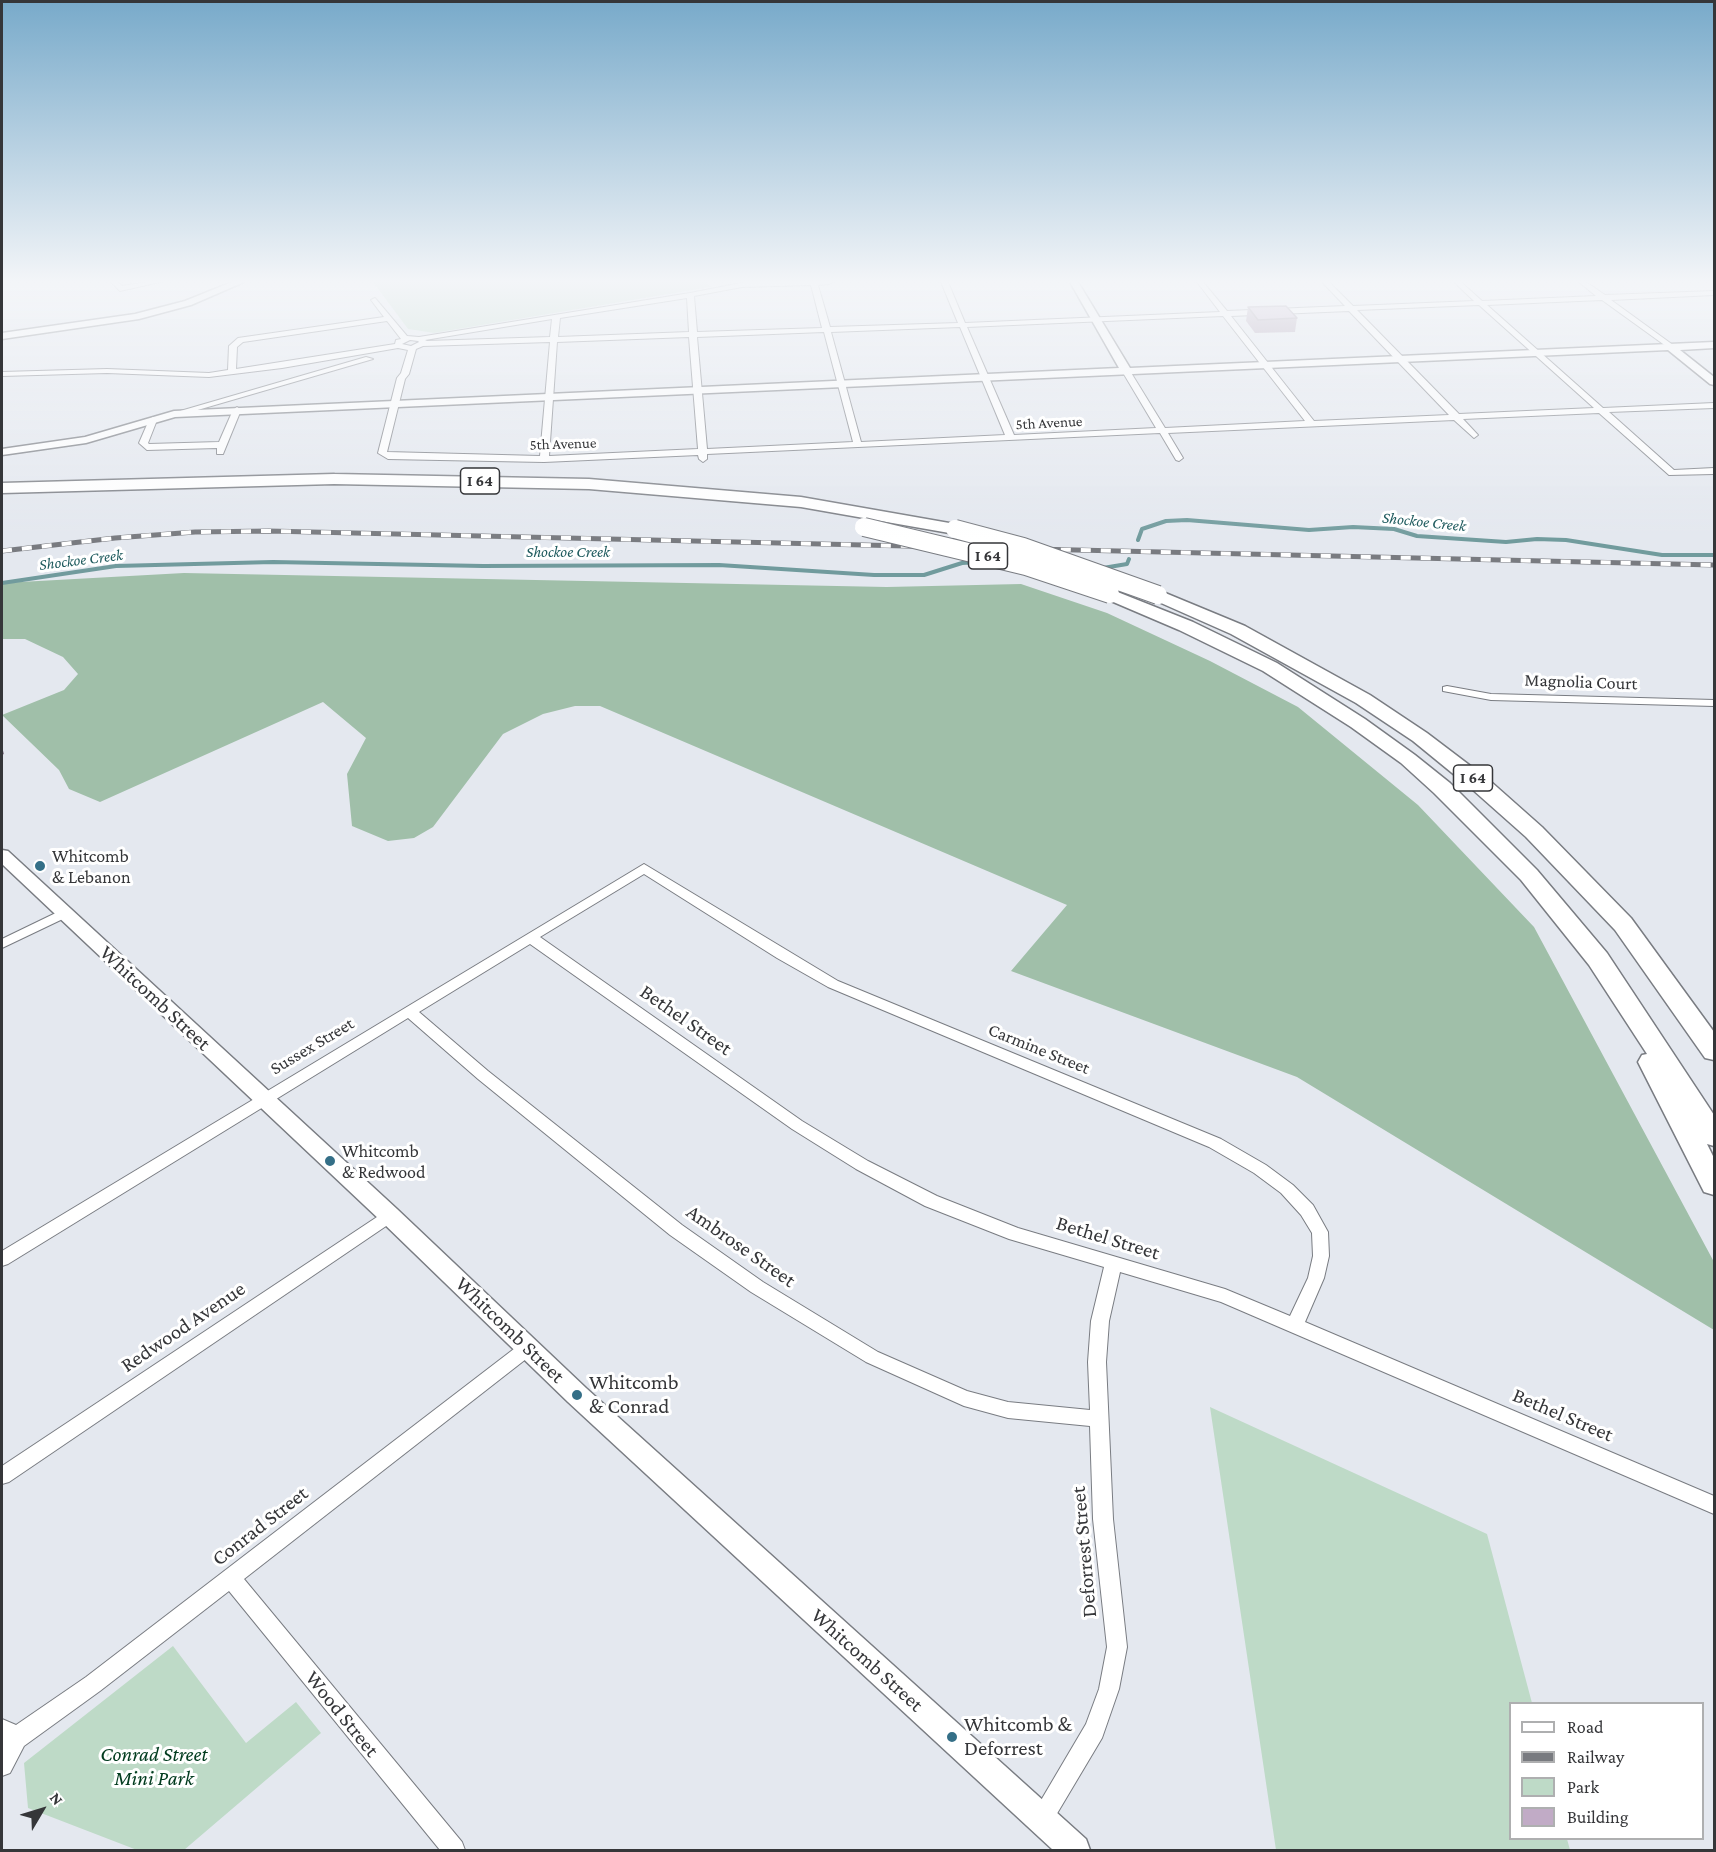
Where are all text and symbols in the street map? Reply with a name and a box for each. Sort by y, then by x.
street label: 5th Avenue [1015,412,1083,434]
street label: 5th Avenue [529,434,597,454]
road number: I 64 [460,468,500,494]
water label: Shockoe Creek [1381,508,1467,536]
water label: Shockoe Creek [526,542,610,562]
road number: I 64 [968,543,1008,569]
water label: Shockoe Creek [38,545,124,575]
street label: Magnolia Court [1524,669,1638,695]
road number: I 64 [1454,765,1492,791]
place label: Whitcomb & Lebanon [52,845,131,888]
marker: Whitcomb & Lebanon [33,859,47,873]
street label: Whitcomb Street [94,940,216,1056]
street label: Bethel Street [635,979,737,1061]
street label: Sussex Street [266,1013,358,1079]
street label: Carmine Street [985,1019,1093,1079]
place label: Whitcomb & Redwood [342,1140,425,1182]
marker: Whitcomb & Redwood [323,1154,337,1168]
street label: Ambrose Street [681,1199,801,1293]
street label: Bethel Street [1053,1210,1163,1266]
street label: Whitcomb Street [450,1271,570,1389]
street label: Redwood Avenue [116,1276,250,1378]
place label: Whitcomb & Conrad [589,1370,679,1420]
street label: Bethel Street [1509,1383,1617,1447]
marker: Whitcomb & Conrad [570,1388,584,1402]
street label: Conrad Street [207,1481,313,1571]
street label: Deforrest Street [1066,1485,1102,1619]
street label: Whitcomb Street [806,1603,928,1717]
street label: Wood Street [300,1666,384,1762]
legend [1509,1702,1704,1840]
place label: Whitcomb & Deforrest [964,1712,1072,1762]
text: Road [1567,1717,1604,1737]
marker: Whitcomb & Deforrest [945,1730,959,1744]
park label: Conrad Street Mini Park [100,1742,208,1792]
text: Railway [1567,1747,1624,1767]
text: Park [1567,1777,1599,1797]
north arrow [12,1780,72,1840]
text: N [47,1789,67,1808]
text: Building [1567,1807,1628,1827]

